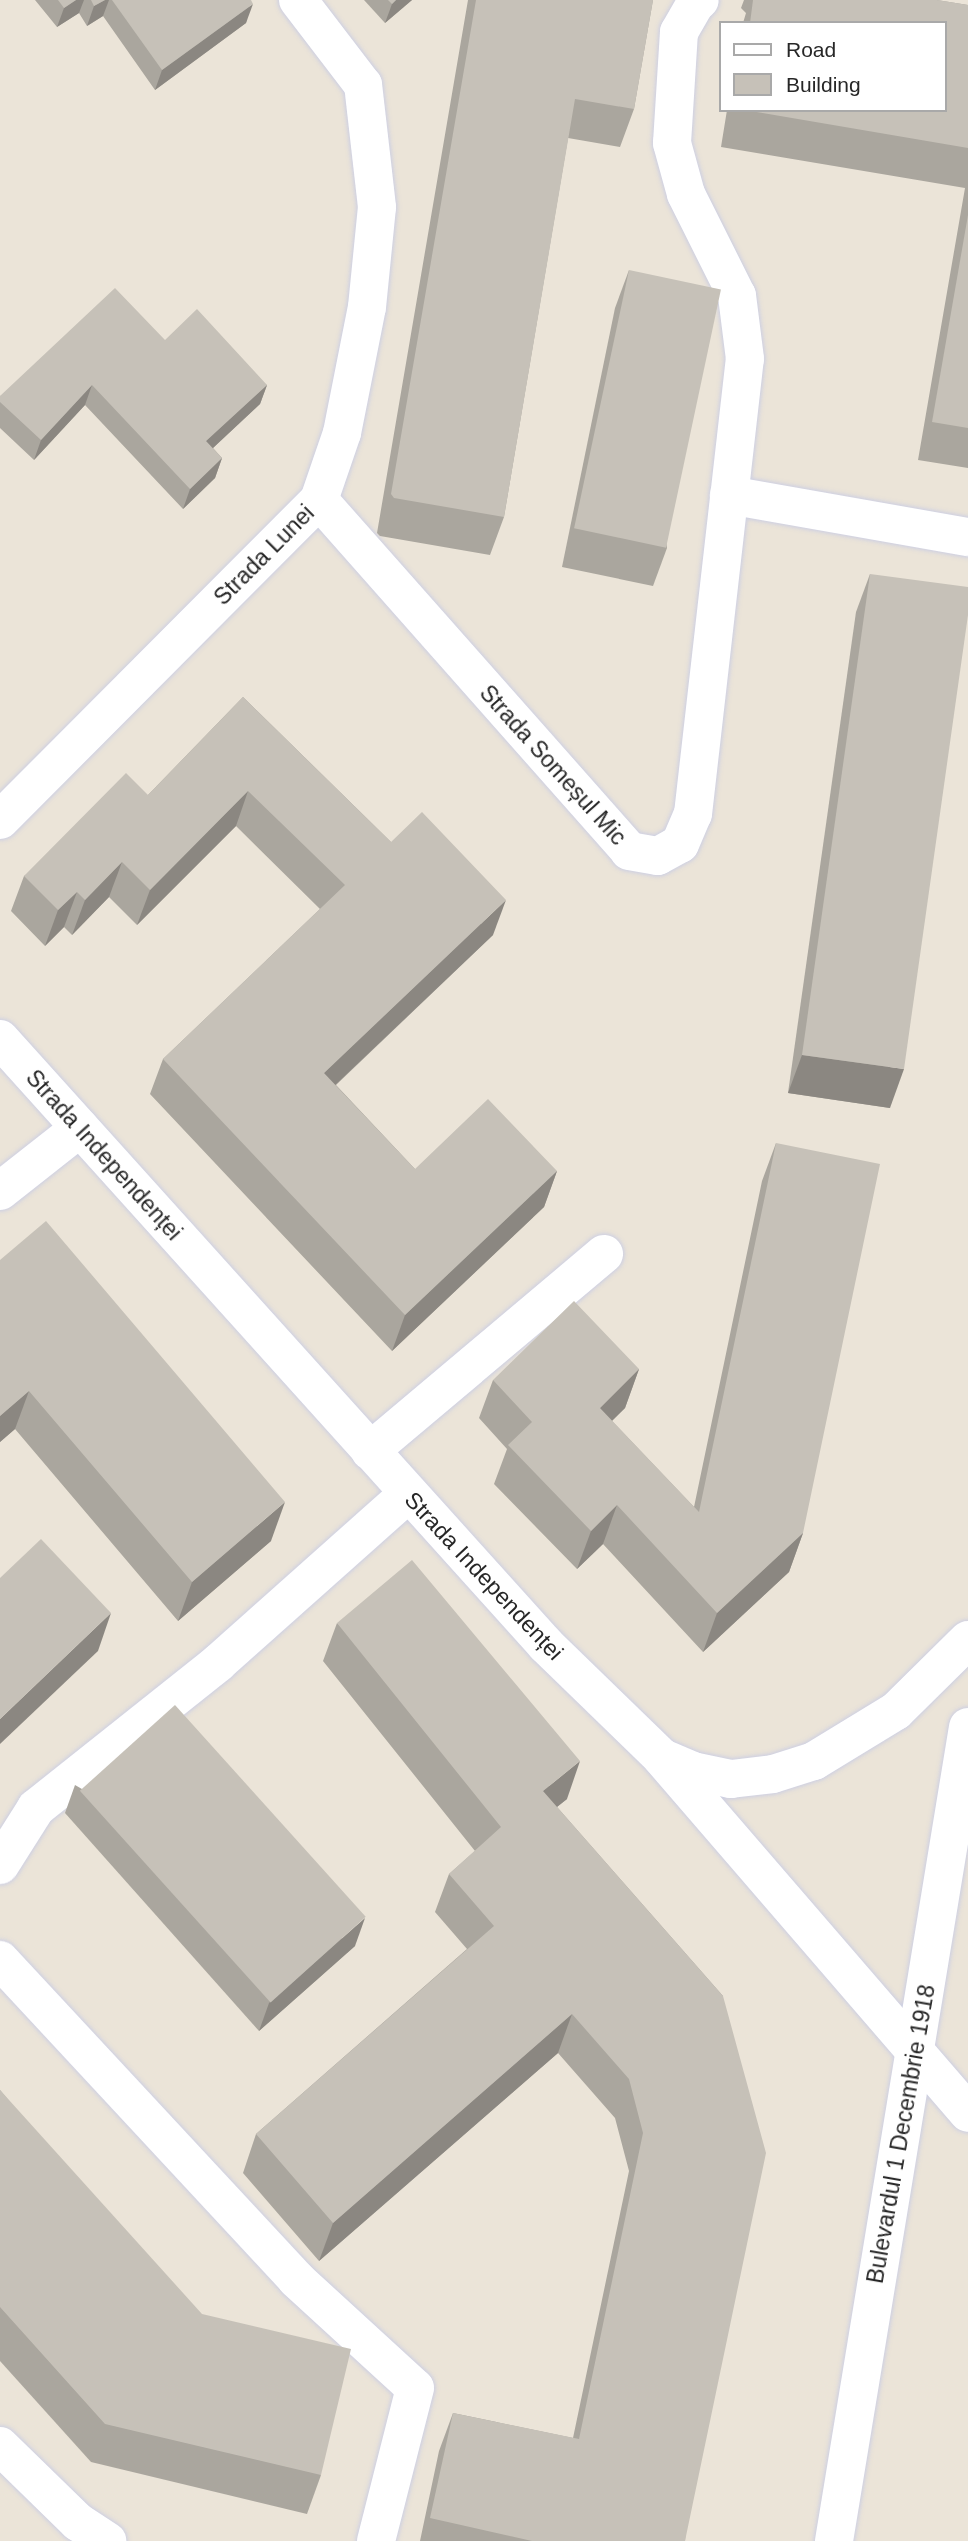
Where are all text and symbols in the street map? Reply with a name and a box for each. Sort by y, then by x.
legend [720,21,947,112]
text: Road [786,38,836,61]
text: Building [786,73,861,96]
street label: Strada Lunei [208,499,320,611]
street label: Strada Someșul Mic [474,679,632,851]
street label: Strada Independenței [20,1064,188,1246]
street label: Strada Independenței [399,1486,569,1666]
street label: Bulevardul 1 Decembrie 1918 [861,1982,941,2286]

